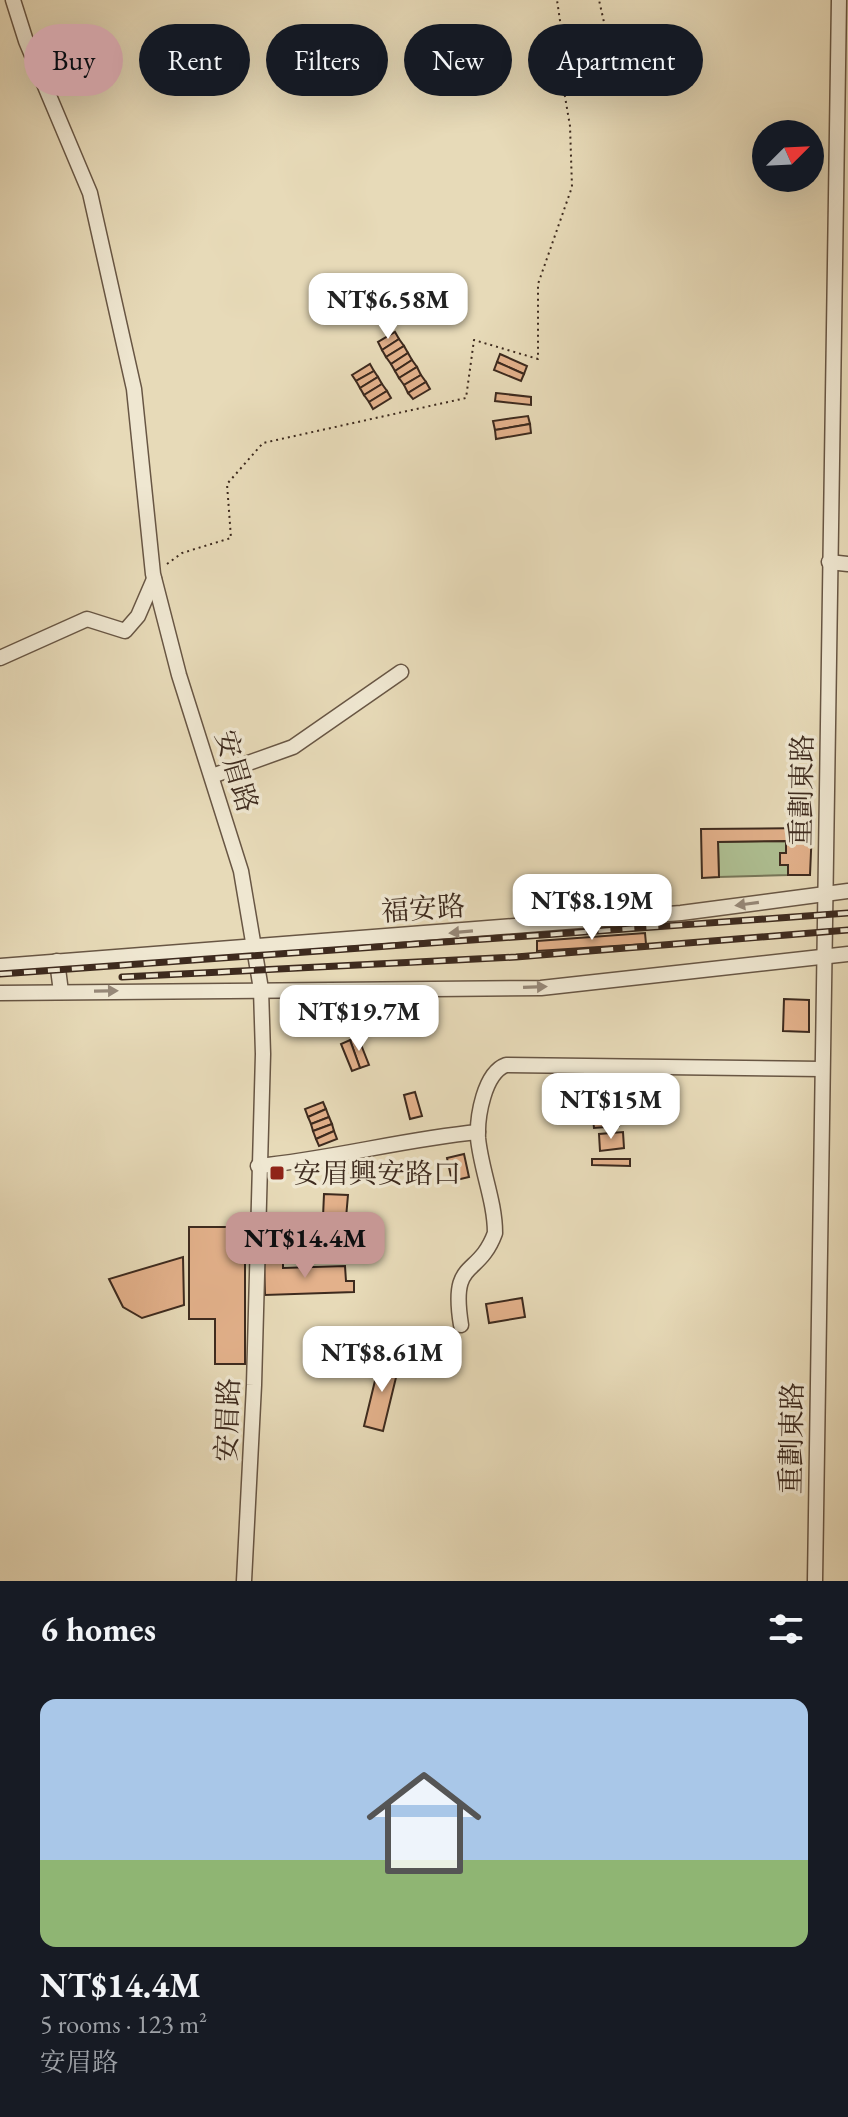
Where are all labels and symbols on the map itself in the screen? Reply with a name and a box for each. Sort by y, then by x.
north arrow [752,120,824,192]
pin: NT$6.58M [305,273,471,341]
street label: 安眉路 [208,726,266,816]
street label: 重劃東路 [782,734,820,846]
pin: NT$8.19M [509,874,675,942]
street label: 福安路 [380,887,466,929]
one-way arrow [734,898,759,911]
one-way arrow [448,925,473,938]
one-way arrow [523,981,548,994]
one-way arrow [94,985,119,997]
pin: NT$19.7M [276,985,442,1053]
pin: NT$15M [546,1073,676,1141]
place label: 安眉興安路口 [293,1155,461,1191]
marker: 安眉興安路口 [268,1164,286,1182]
pin: NT$14.4M [222,1212,388,1280]
pin: NT$8.61M [299,1326,465,1394]
street label: 安眉路 [208,1377,246,1463]
street label: 重劃東路 [772,1382,810,1494]

